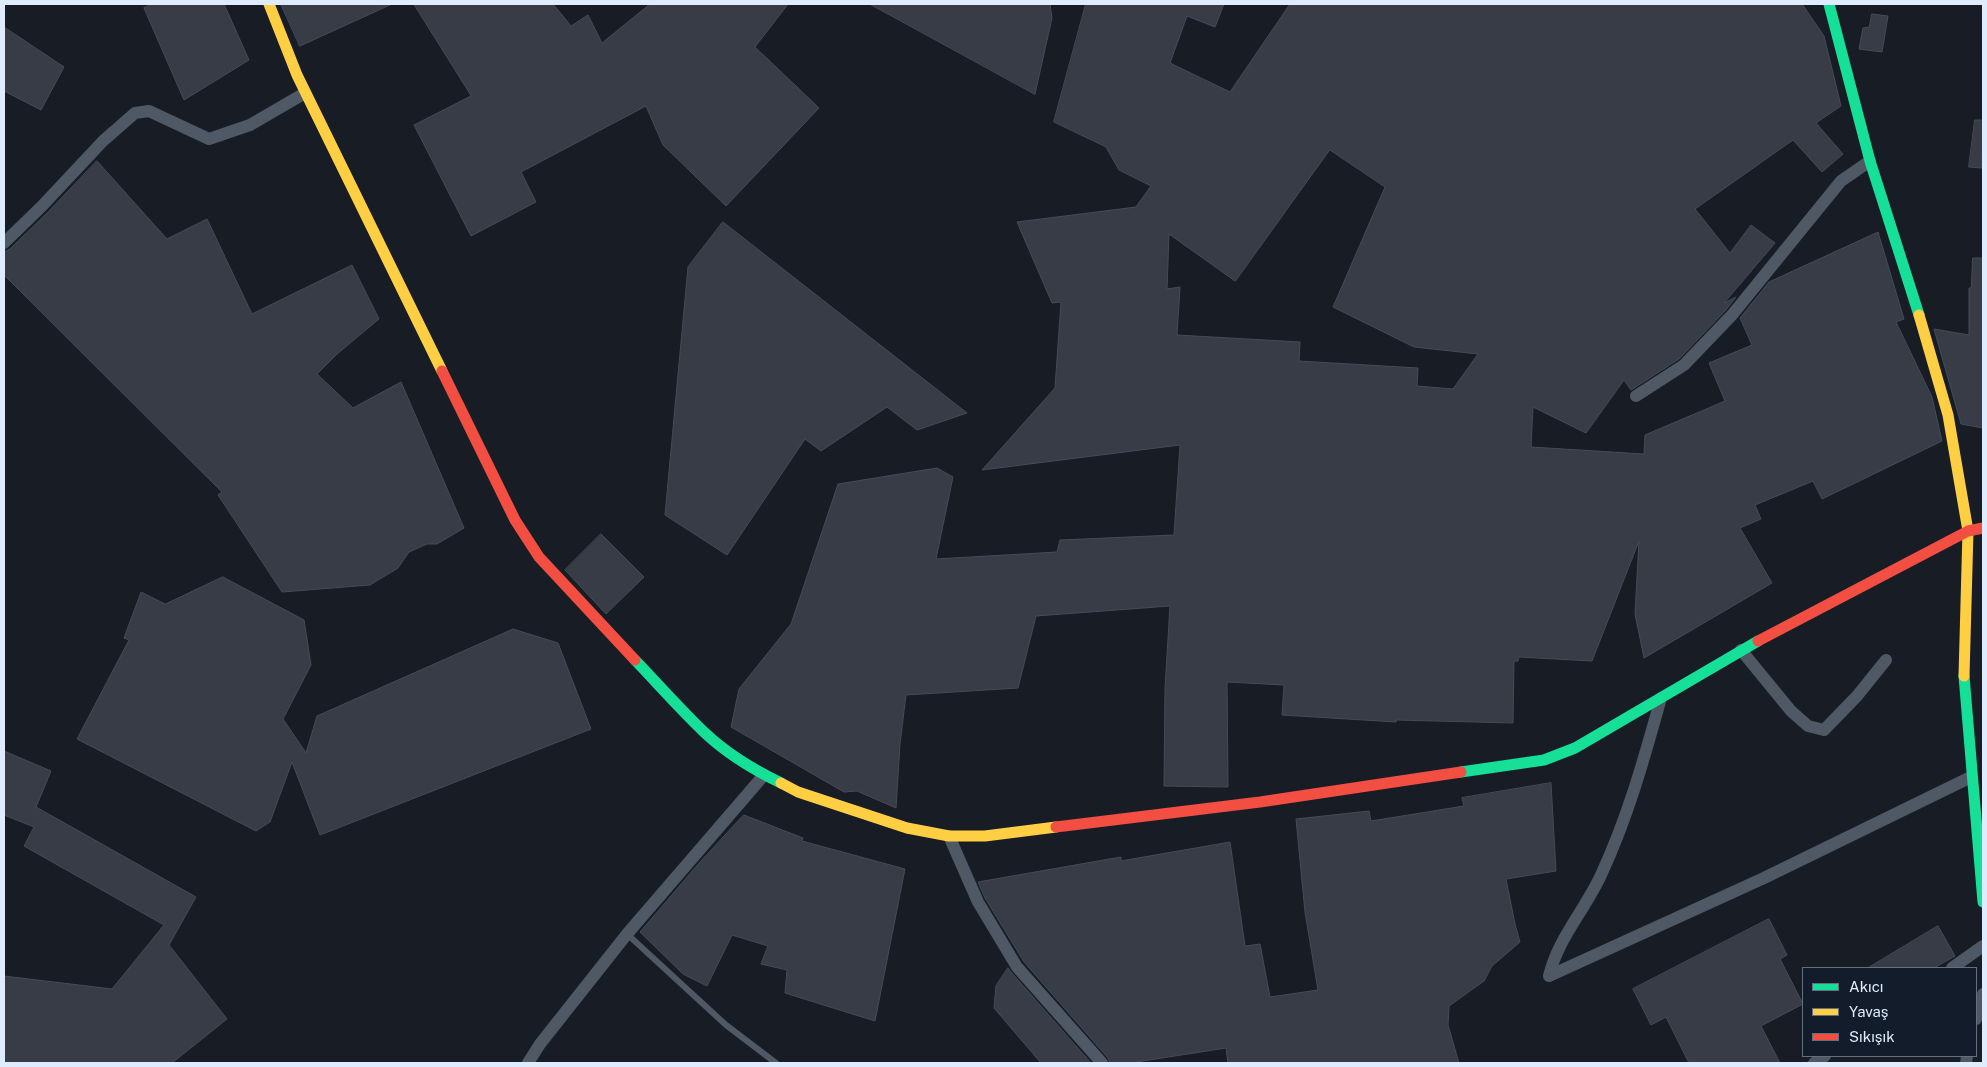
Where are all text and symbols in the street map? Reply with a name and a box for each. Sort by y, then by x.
legend [1802,967,1977,1057]
text: Akıcı [1849,978,1883,995]
text: Yavaş [1849,1003,1888,1020]
text: Sıkışık [1849,1028,1895,1045]

